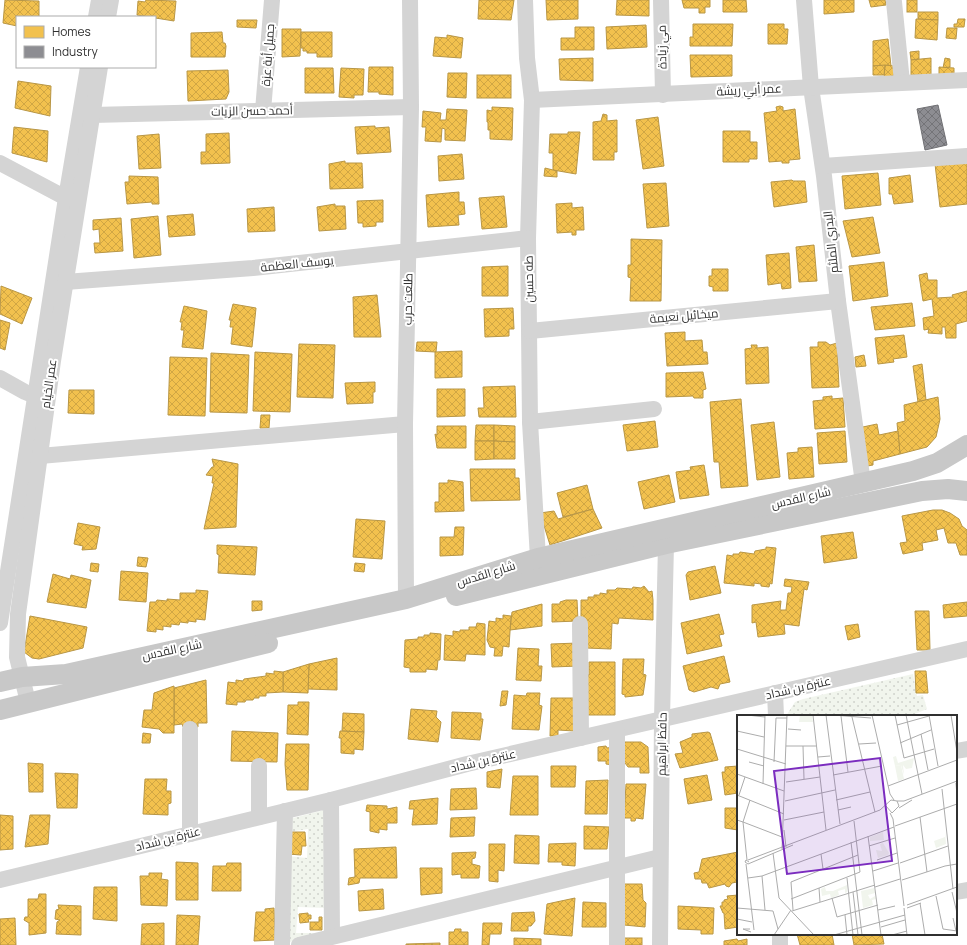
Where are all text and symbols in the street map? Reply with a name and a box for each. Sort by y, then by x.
legend [16,16,156,68]
text: Homes [52,23,91,40]
street label: جميل أبة عزة [257,23,278,87]
street label: مي زيادة [653,25,672,69]
text: Industry [52,43,98,60]
street label: عمر أبي ريشة [716,79,782,102]
street label: أحمد حسن الزيات [211,101,293,120]
street label: البدري الملثم [819,210,844,274]
street label: يوسف العظمة [260,251,335,276]
street label: طه حسين [520,255,537,303]
street label: طلعت حرب [399,273,416,325]
street label: ميخائيل نعيمة [649,304,719,327]
street label: عمر الخيام [37,358,60,410]
street label: شارع القدس [769,482,832,513]
street label: شارع القدس [454,556,517,591]
street label: شارع القدس [140,635,203,664]
street label: عنترة بن شداد [764,672,832,703]
street label: حافظ ابراهيم [652,712,671,776]
inset map [737,715,957,935]
street label: عنترة بن شداد [449,745,517,776]
street label: عنترة بن شداد [134,822,202,855]

